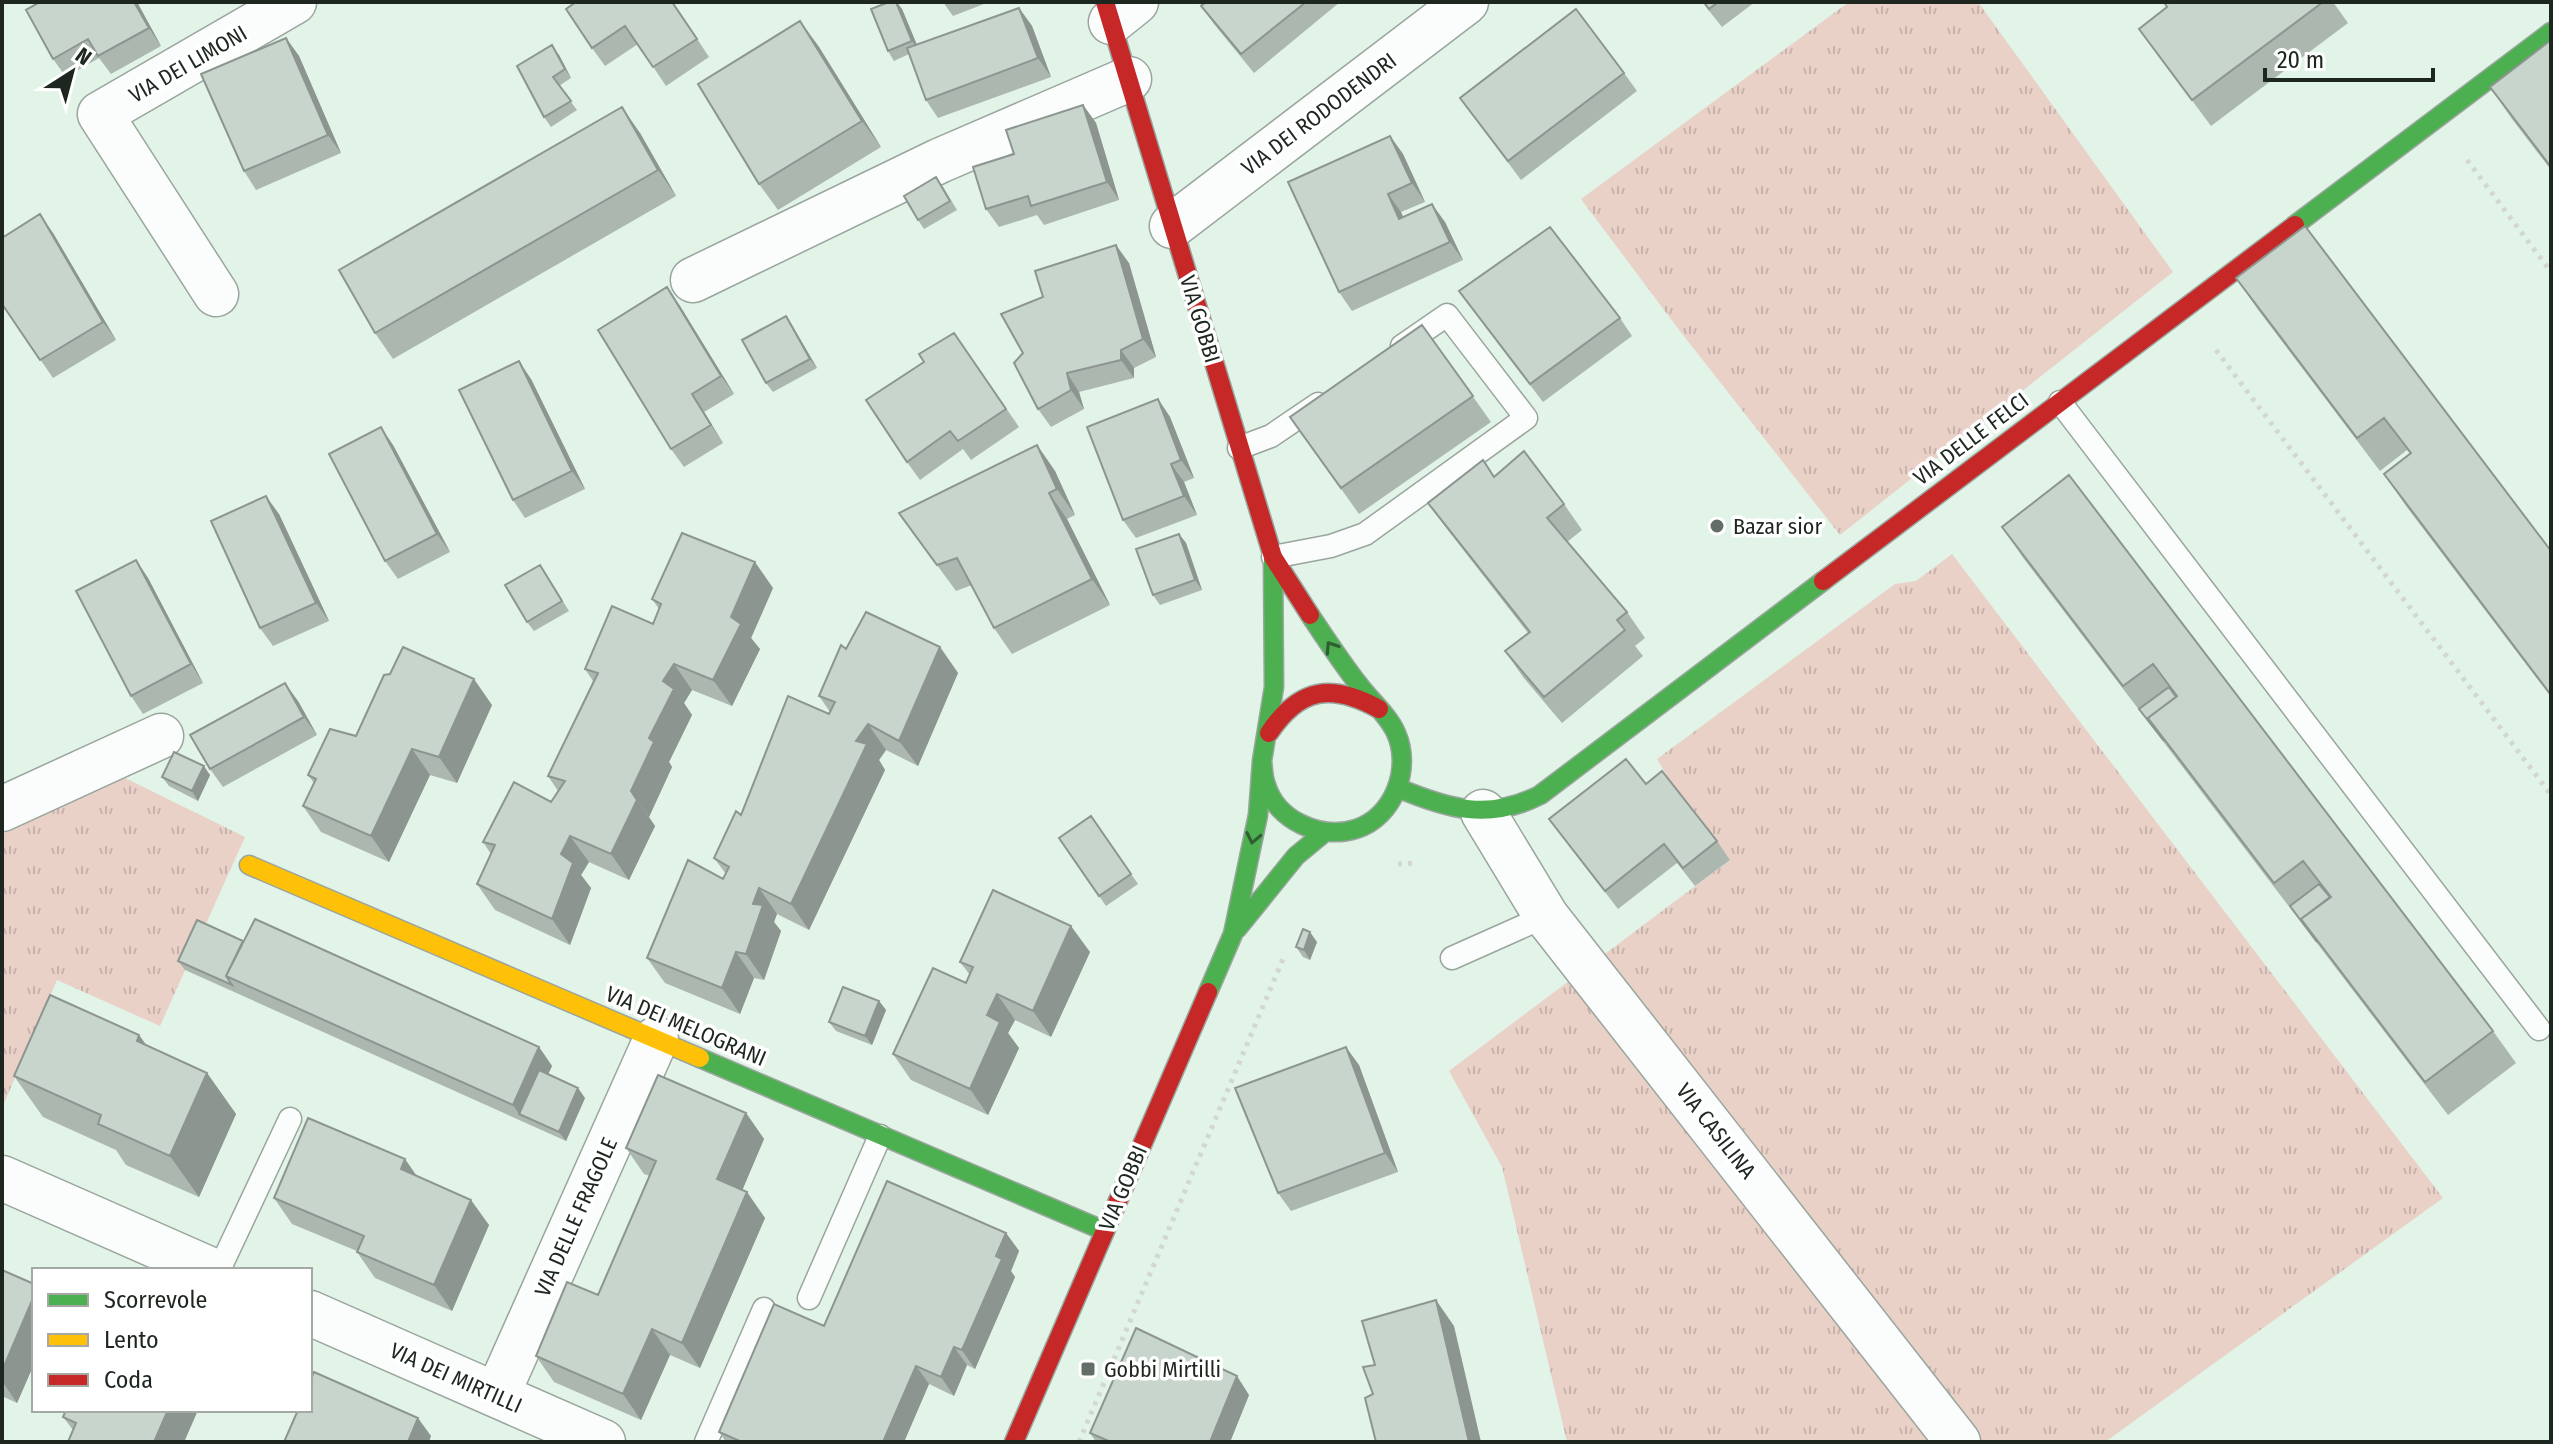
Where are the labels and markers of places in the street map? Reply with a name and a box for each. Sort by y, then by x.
place label: Bazar sior [1733,513,1822,540]
marker: Bazar sior [1708,517,1726,535]
place label: Gobbi Mirtilli [1104,1356,1221,1383]
marker: Gobbi Mirtilli [1079,1360,1097,1378]

